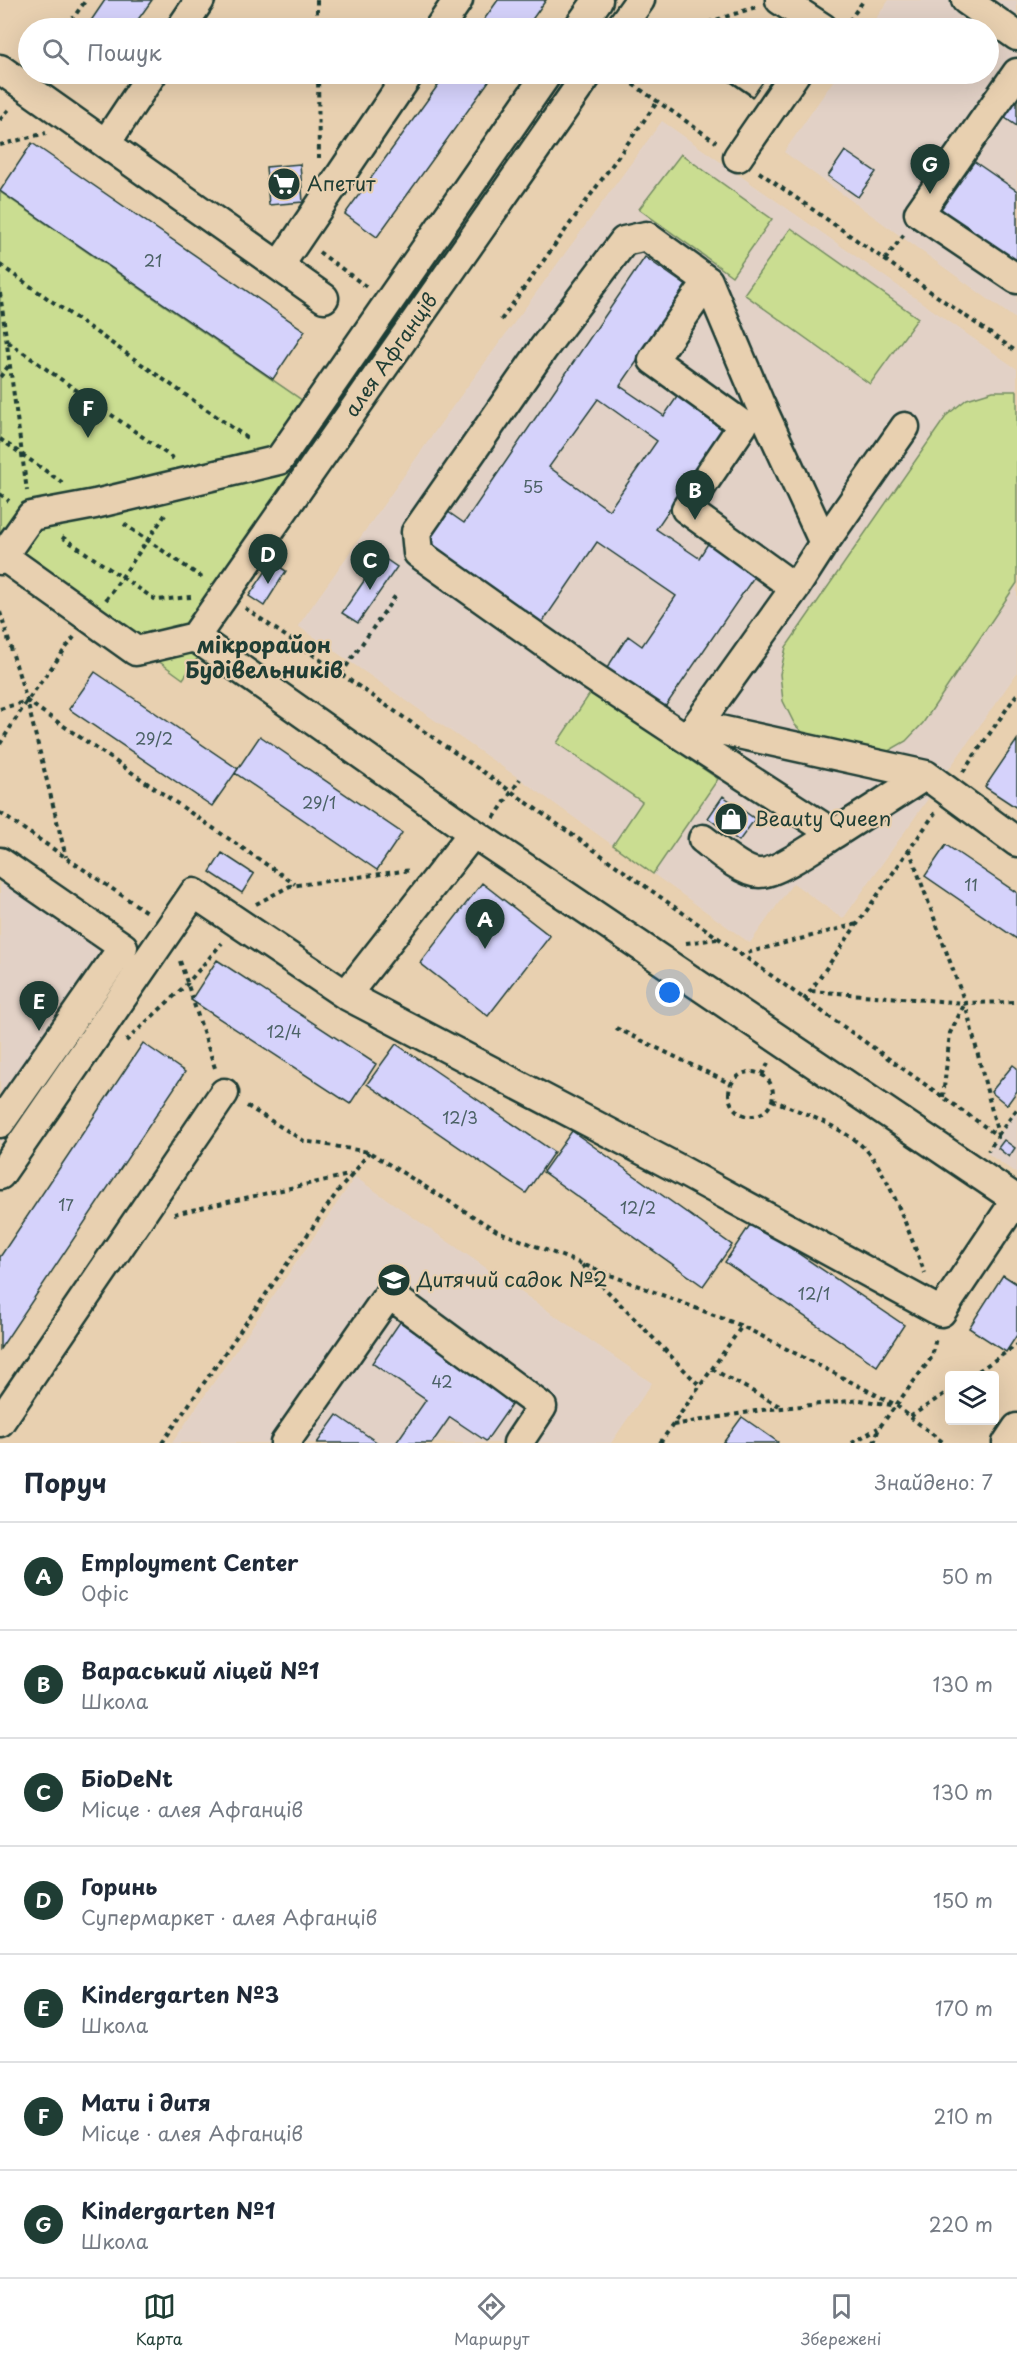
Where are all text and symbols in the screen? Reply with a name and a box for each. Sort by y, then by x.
search box [18,18,999,84]
icon: search [39,35,72,68]
text: Пошук [87,35,162,68]
pin: G [910,144,950,194]
supermarket icon: Апетит [266,166,302,202]
place label: Апетит [307,168,376,198]
house number: 21 [144,248,162,272]
street label: алея Афганців [336,286,444,423]
pin: F [68,388,107,438]
pin: B [676,470,714,520]
house number: 55 [523,474,543,498]
pin: D [248,534,288,584]
pin: C [350,540,389,590]
district label: мікрорайон Будівельників [185,627,343,685]
house number: 29/2 [135,726,173,750]
house number: 29/1 [302,790,336,814]
shop icon: Beauty Queen [713,801,749,837]
place label: Beauty Queen [754,803,891,833]
house number: 11 [964,872,978,896]
pin: A [466,900,504,949]
your location [655,978,684,1007]
pin: E [20,982,58,1031]
house number: 12/4 [266,1019,302,1043]
house number: 12/3 [442,1105,478,1129]
house number: 17 [58,1192,74,1216]
house number: 12/2 [620,1195,656,1219]
school or university icon: Дитячий садок №2 [376,1262,412,1298]
place label: Дитячий садок №2 [416,1264,608,1294]
house number: 12/1 [798,1281,830,1305]
house number: 42 [431,1369,453,1393]
map controls [945,1371,999,1425]
button: layers [945,1371,999,1425]
text: Поруч [24,1463,107,1502]
text: Знайдено: 7 [875,1467,993,1497]
text: Employment Center [81,1545,298,1578]
text: A [36,1561,51,1591]
text: 50 m [941,1561,993,1591]
text: Офіс [81,1578,129,1608]
text: Вараський ліцей №1 [81,1653,319,1686]
text: B [37,1669,50,1699]
text: 130 m [933,1669,993,1699]
text: Школа [81,1686,148,1716]
text: БіоDeNt [81,1761,173,1794]
text: C [36,1777,51,1807]
text: 130 m [933,1777,993,1807]
text: Місце · алея Афганців [81,1794,303,1824]
text: Горинь [81,1869,157,1902]
text: D [36,1885,51,1915]
text: 150 m [933,1885,993,1915]
text: Супермаркет · алея Афганців [81,1902,377,1932]
text: Kindergarten №3 [81,1977,279,2010]
text: E [37,1993,50,2023]
text: 170 m [935,1993,993,2023]
text: Школа [81,2010,148,2040]
text: Мати і дитя [81,2085,211,2118]
text: F [38,2101,49,2131]
text: 210 m [934,2101,993,2131]
text: Місце · алея Афганців [81,2118,303,2148]
text: Kindergarten №1 [81,2193,275,2226]
text: G [35,2209,52,2239]
text: 220 m [929,2209,993,2239]
text: Школа [81,2226,148,2256]
tab: Карта [136,2290,183,2350]
tab: Маршрут [454,2290,530,2350]
tab: Збережені [801,2290,881,2350]

